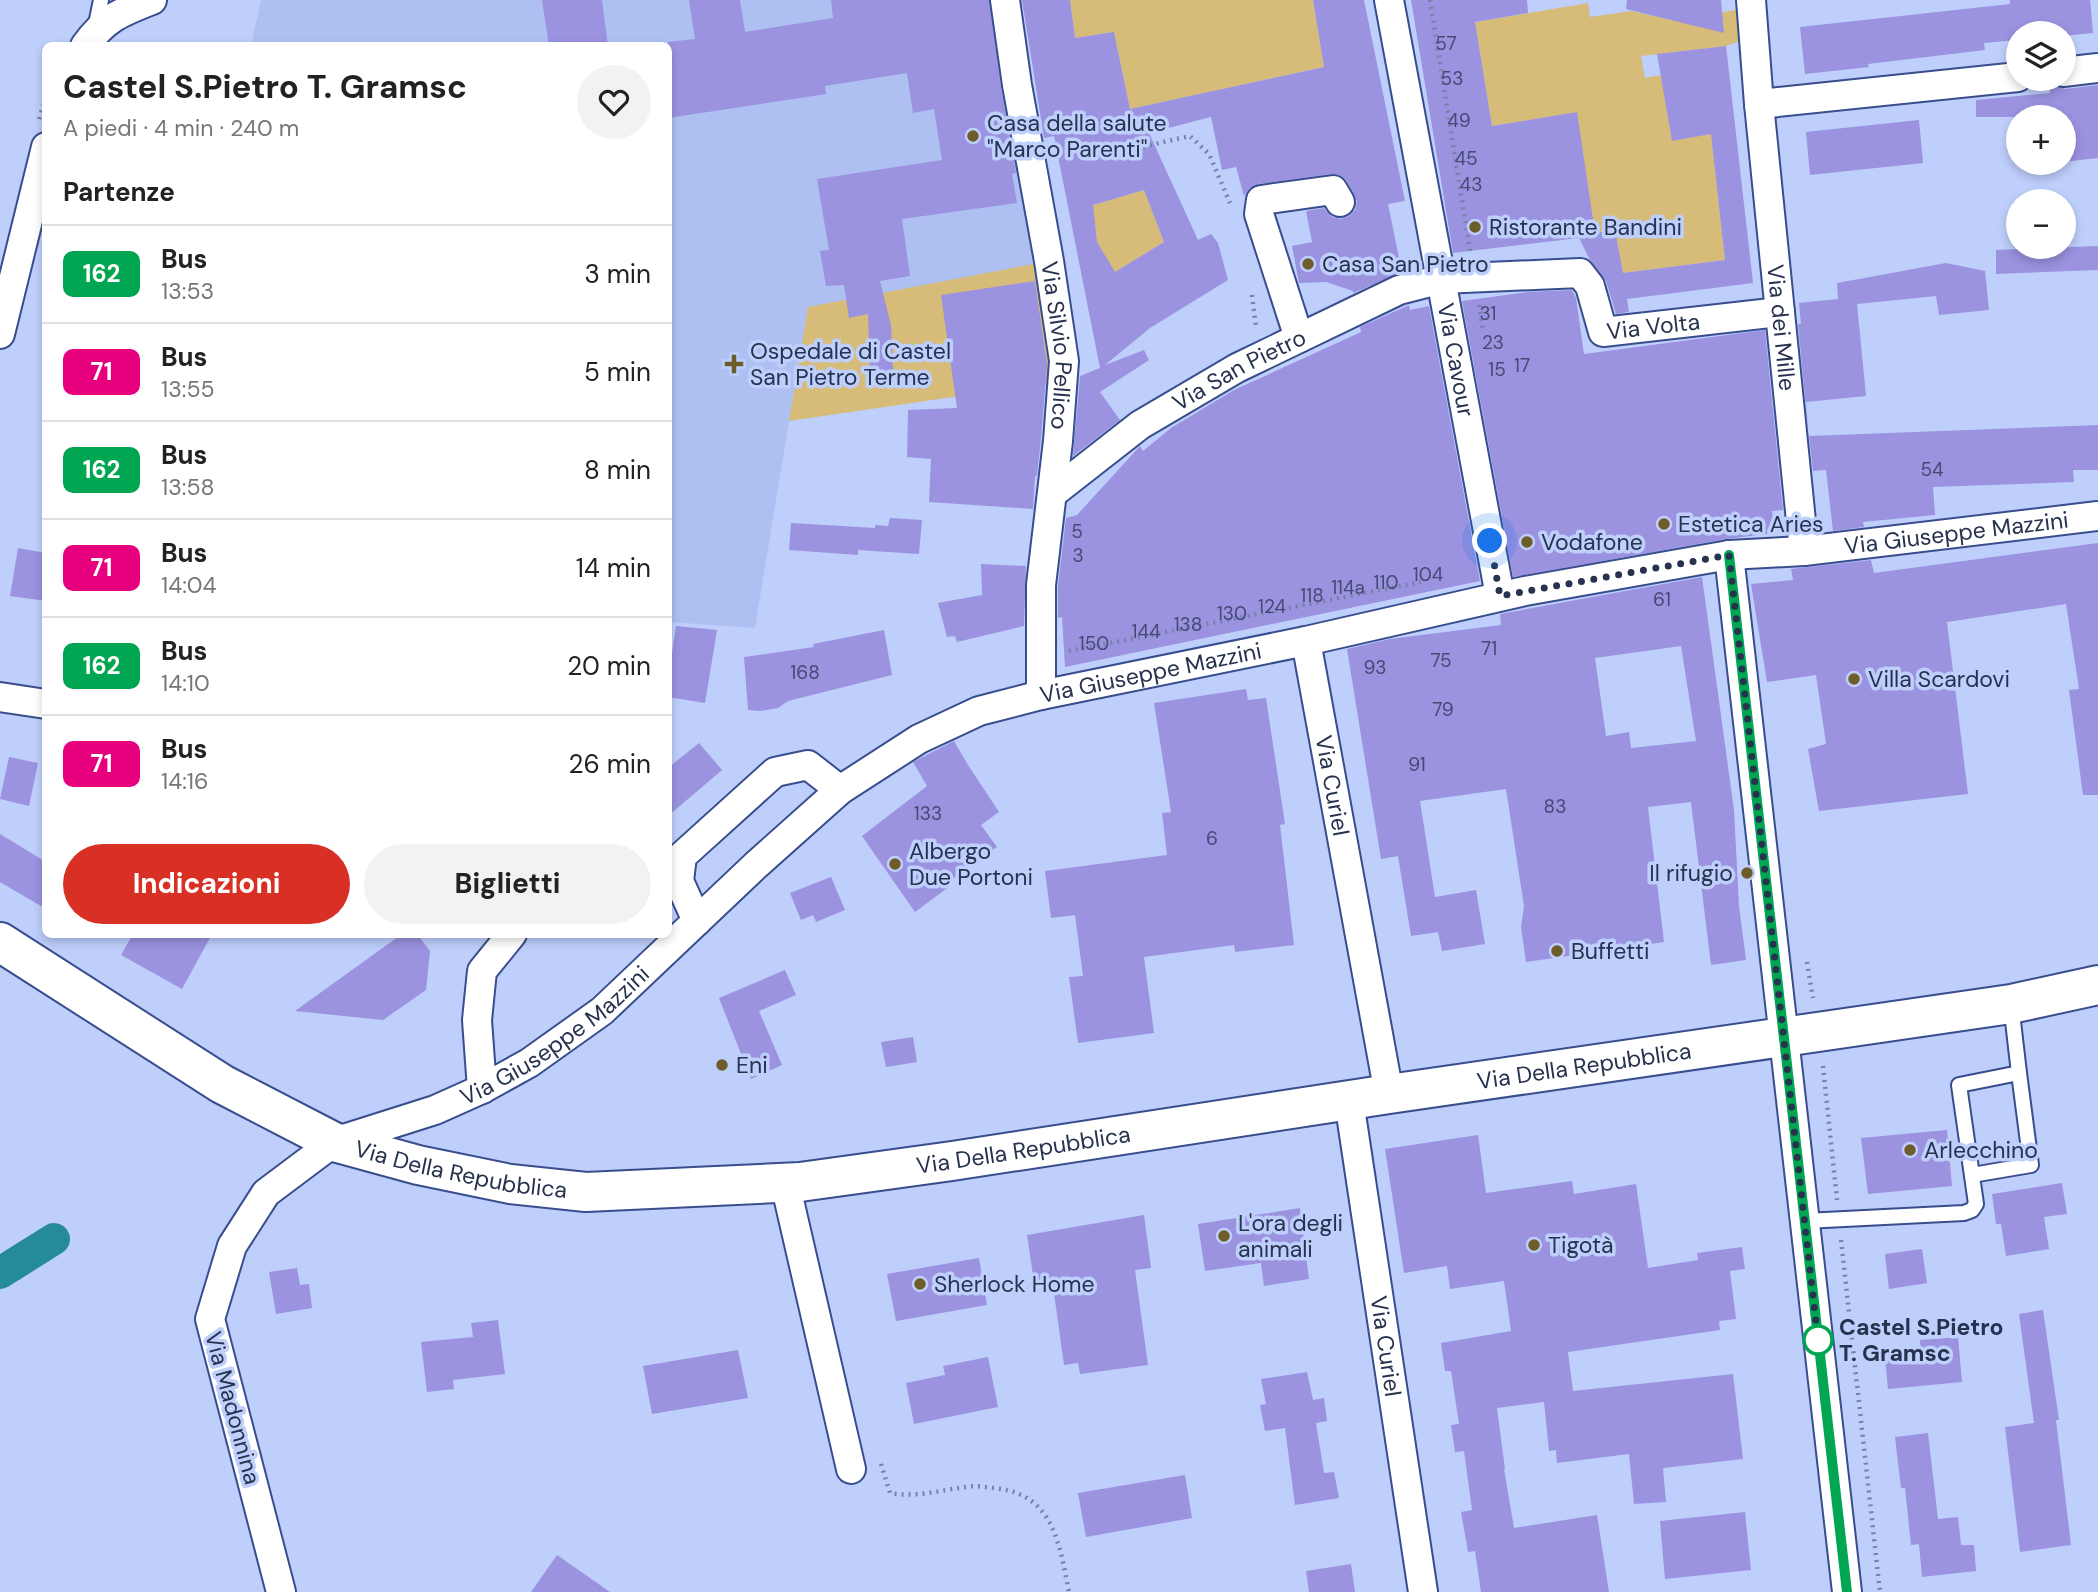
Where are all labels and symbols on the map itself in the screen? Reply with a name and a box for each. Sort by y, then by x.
house number: 57 [1435,31,1457,56]
house number: 53 [1441,66,1463,91]
place label: Casa della salute "Marco Parenti" [987,108,1167,164]
house number: 49 [1447,108,1471,133]
marker: Casa della salute "Marco Parenti" [965,128,981,144]
house number: 45 [1454,146,1478,171]
house number: 43 [1460,172,1482,197]
place label: Ristorante Bandini [1489,212,1682,242]
marker: Ristorante Bandini [1467,219,1483,235]
place label: Casa San Pietro [1322,249,1489,279]
marker: Casa San Pietro [1300,256,1316,272]
street label: Via Silvio Pellico [1034,259,1079,431]
street label: Via dei Mille [1760,263,1803,392]
street label: Via Cavour [1431,301,1481,419]
house number: 31 [1480,301,1496,326]
street label: Via Volta [1605,306,1702,346]
street label: Via San Pietro [1167,322,1311,418]
house number: 23 [1482,330,1504,355]
place label: Ospedale di Castel San Pietro Terme [750,336,951,392]
house number: 17 [1514,353,1530,378]
marker: Ospedale di Castel San Pietro Terme [724,354,744,374]
house number: 15 [1488,357,1506,382]
house number: 54 [1920,457,1944,482]
street label: Via Giuseppe Mazzini [1843,505,2070,561]
place label: Estetica Aries [1678,509,1824,539]
marker: Estetica Aries [1656,516,1672,532]
house number: 5 [1071,519,1083,544]
your location [1472,523,1507,558]
place label: Vodafone [1541,527,1643,557]
marker: Vodafone [1519,534,1535,550]
house number: 3 [1072,543,1084,568]
house number: 104 [1413,562,1443,587]
house number: 110 [1374,570,1398,595]
house number: 114a [1331,575,1365,600]
house number: 118 [1300,583,1324,608]
house number: 61 [1653,587,1671,612]
house number: 124 [1258,594,1286,619]
house number: 130 [1217,601,1247,626]
house number: 138 [1174,612,1202,637]
house number: 144 [1132,619,1161,644]
house number: 150 [1079,631,1109,656]
street label: Via Giuseppe Mazzini [1037,635,1264,710]
house number: 71 [1481,636,1497,661]
house number: 75 [1430,648,1452,673]
house number: 93 [1364,655,1386,680]
house number: 168 [790,660,820,685]
place label: Villa Scardovi [1868,664,2010,694]
marker: Villa Scardovi [1846,671,1862,687]
house number: 79 [1432,697,1454,722]
street label: Via Curiel [1309,733,1356,838]
house number: 91 [1408,752,1426,777]
house number: 83 [1544,794,1566,819]
house number: 133 [914,801,942,826]
house number: 6 [1206,826,1218,851]
place label: Albergo Due Portoni [909,836,1033,892]
marker: Albergo Due Portoni [887,856,903,872]
place label: Il rifugio [1649,858,1733,888]
marker: Il rifugio [1739,865,1755,881]
place label: Buffetti [1571,936,1649,966]
marker: Buffetti [1549,943,1565,959]
street label: Via Giuseppe Mazzini [455,959,656,1112]
street label: Via Della Repubblica [1475,1035,1693,1096]
place label: Eni [736,1050,768,1080]
marker: Eni [714,1057,730,1073]
street label: Via Della Repubblica [914,1119,1133,1181]
street label: Via Della Repubblica [351,1133,569,1205]
place label: Arlecchino [1924,1135,2038,1165]
marker: Arlecchino [1902,1142,1918,1158]
place label: L'ora degli animali [1238,1208,1343,1264]
marker: L'ora degli animali [1216,1228,1232,1244]
place label: Tigotà [1548,1230,1614,1260]
marker: Tigotà [1526,1237,1542,1253]
place label: Sherlock Home [934,1269,1095,1299]
marker: Sherlock Home [912,1276,928,1292]
street label: Via Curiel [1364,1294,1408,1399]
place label: Castel S.Pietro T. Gramsc [1839,1312,2003,1368]
marker: Castel S.Pietro T. Gramsc [1803,1325,1833,1355]
street label: Via Madonnina [198,1328,268,1488]

